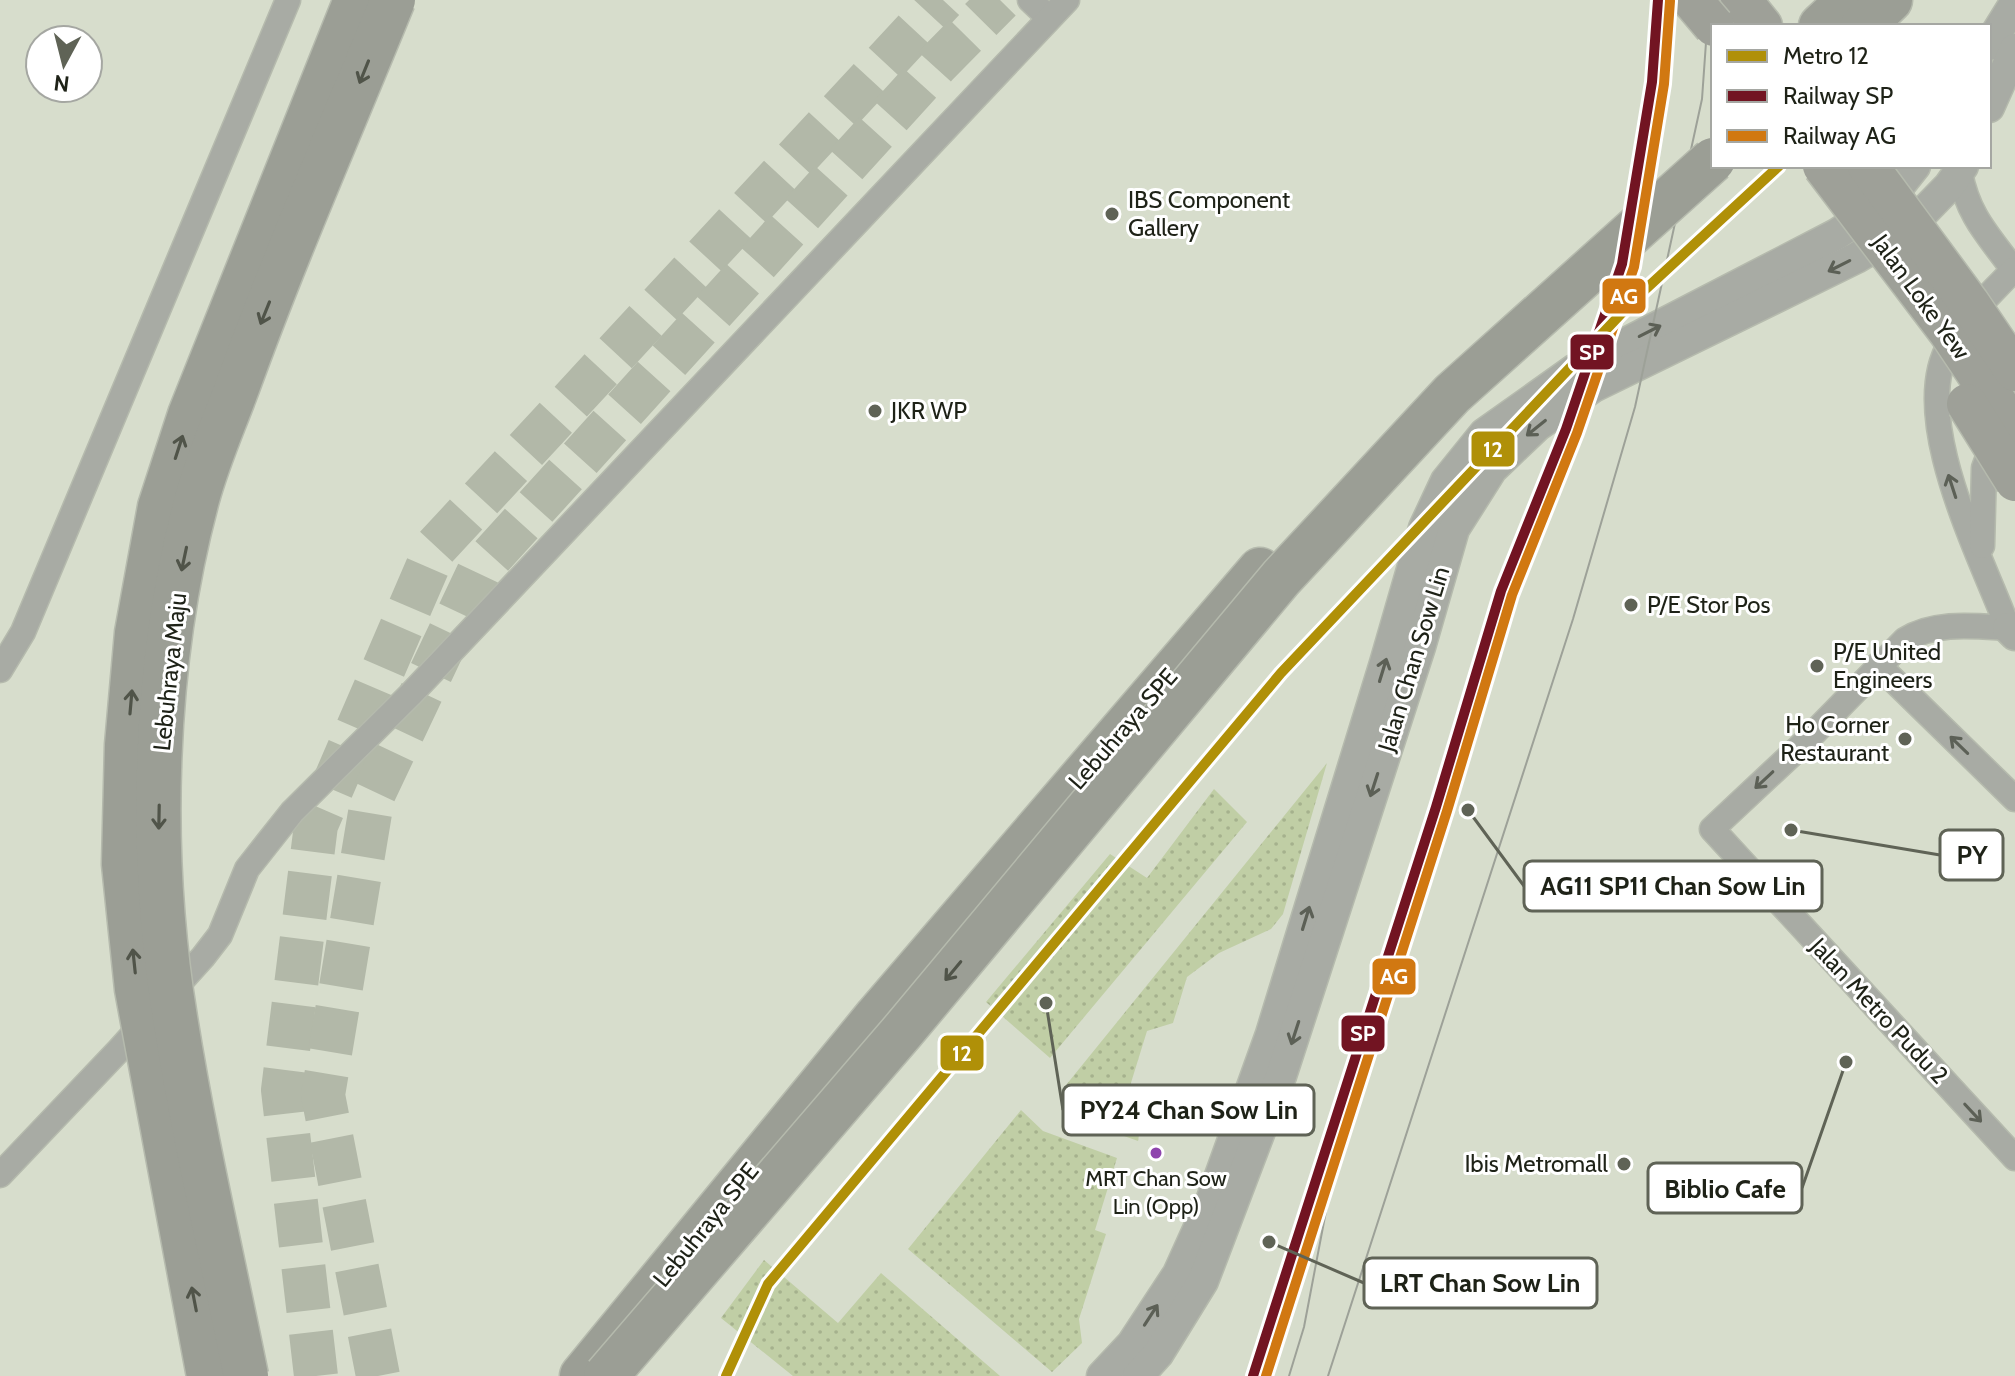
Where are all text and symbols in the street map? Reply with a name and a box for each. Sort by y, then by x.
north arrow [24,24,104,104]
legend [1711,24,1991,168]
text: Metro 12 [1783,41,1869,70]
one-way arrow [355,59,370,84]
text: N [52,69,71,98]
text: Railway SP [1783,81,1893,110]
text: Railway AG [1783,121,1896,150]
place label: IBS Component Gallery [1128,185,1290,242]
marker: IBS Component Gallery [1103,205,1121,223]
street label: Jalan Loke Yew [1866,228,1977,365]
one-way arrow [1828,259,1852,274]
line badge: AG [1601,277,1647,315]
text: AG [1610,283,1638,310]
one-way arrow [256,300,271,325]
one-way arrow [1638,322,1662,338]
line badge: SP [1569,333,1615,371]
text: SP [1579,339,1605,366]
place label: JKR WP [890,396,967,425]
marker: JKR WP [866,402,884,420]
one-way arrow [1527,419,1547,437]
line badge: 12 [1470,430,1516,468]
one-way arrow [173,435,188,460]
text: 12 [1483,436,1503,463]
one-way arrow [1944,473,1959,498]
one-way arrow [176,546,191,572]
street label: Jalan Chan Sow Lin [1371,563,1455,756]
place label: P/E Stor Pos [1647,590,1771,619]
street label: Lebuhraya Maju [147,591,192,752]
marker: P/E Stor Pos [1622,596,1640,614]
place label: P/E United Engineers [1833,637,1941,694]
one-way arrow [1376,657,1391,683]
marker: P/E United Engineers [1808,657,1826,675]
street label: Lebuhraya SPE [1062,662,1183,795]
one-way arrow [124,689,139,716]
place label: Ho Corner Restaurant [1780,710,1889,767]
marker: Ho Corner Restaurant [1896,730,1914,748]
one-way arrow [1949,735,1969,754]
one-way arrow [1755,770,1774,789]
one-way arrow [1366,772,1381,797]
one-way arrow [151,803,166,830]
callout: PY [1940,830,2003,880]
text: PY [1956,839,1988,871]
callout: AG11 SP11 Chan Sow Lin [1524,861,1822,911]
text: AG11 SP11 Chan Sow Lin [1540,870,1806,902]
one-way arrow [1300,906,1315,931]
street label: Jalan Metro Pudu 2 [1804,931,1954,1090]
one-way arrow [127,948,142,975]
line badge: AG [1371,957,1417,996]
one-way arrow [944,960,962,981]
text: AG [1380,963,1408,990]
line badge: SP [1340,1014,1386,1053]
one-way arrow [1287,1019,1302,1045]
text: SP [1350,1020,1376,1047]
line badge: 12 [939,1034,985,1072]
text: 12 [952,1040,972,1067]
callout: PY24 Chan Sow Lin [1063,1085,1314,1135]
text: PY24 Chan Sow Lin [1080,1094,1298,1126]
one-way arrow [1964,1102,1982,1122]
marker: MRT Chan Sow Lin (Opp) [1148,1145,1164,1161]
place label: Ibis Metromall [1464,1149,1608,1178]
marker: Ibis Metromall [1615,1155,1633,1173]
street label: Lebuhraya SPE [647,1157,765,1293]
callout: Biblio Cafe [1648,1163,1802,1213]
place label: MRT Chan Sow Lin (Opp) [1085,1165,1227,1220]
text: Biblio Cafe [1664,1173,1786,1205]
callout: LRT Chan Sow Lin [1364,1258,1597,1308]
text: LRT Chan Sow Lin [1380,1267,1580,1299]
one-way arrow [186,1287,201,1313]
one-way arrow [1143,1305,1159,1327]

